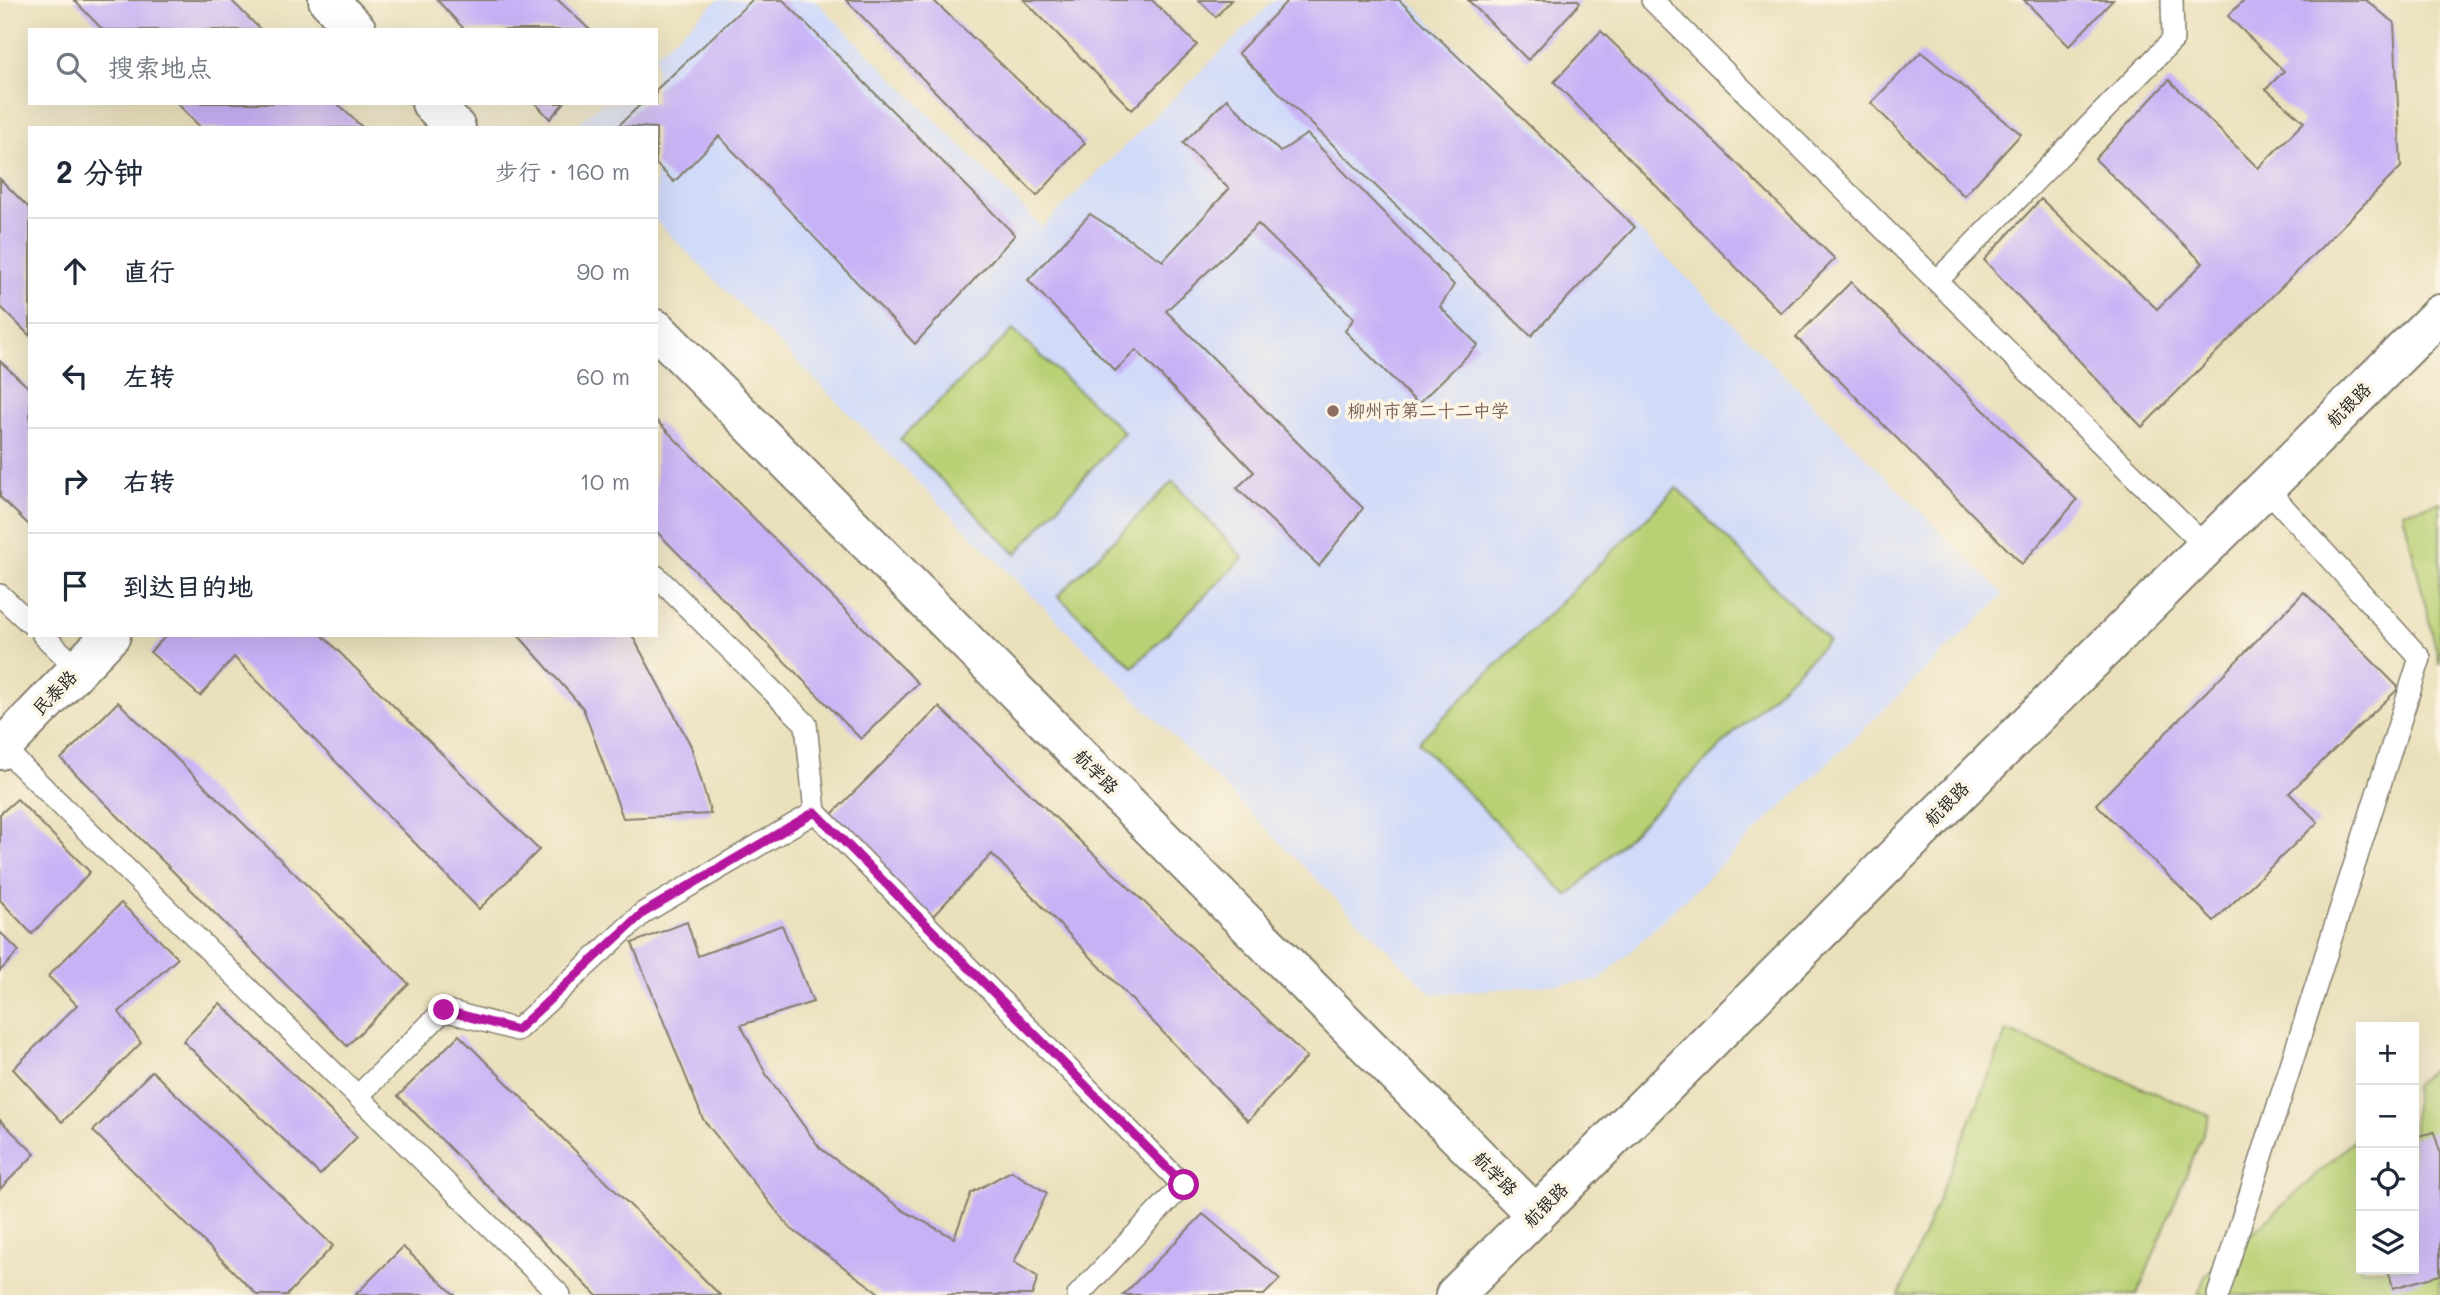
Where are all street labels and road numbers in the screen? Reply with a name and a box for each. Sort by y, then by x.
street label: 航银路 [2321,377,2376,432]
street label: 民泰路 [27,665,82,720]
street label: 航学路 [1069,744,1124,799]
street label: 航银路 [1919,776,1974,831]
street label: 航学路 [1468,1146,1523,1201]
street label: 航银路 [1518,1177,1573,1232]

